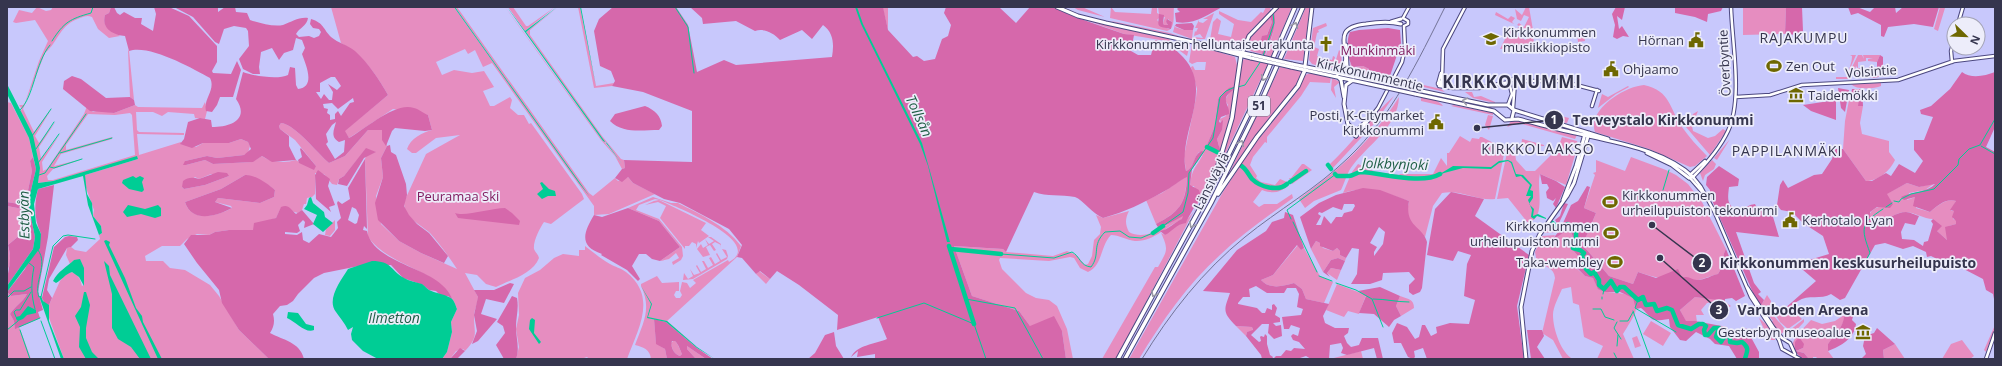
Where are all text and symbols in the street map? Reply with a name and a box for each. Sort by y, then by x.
north arrow [1946,16,1986,56]
one-way arrow [1291,21,1299,28]
place label: Kirkkonummen musiikkiopisto [1503,23,1596,56]
district label: RAJAKUMPU [1759,28,1849,47]
street label: Överbyntie [1713,29,1735,97]
school or university icon: Kirkkonummen musiikkiopisto [1482,30,1500,48]
place label: Hörnan [1638,31,1684,49]
public building icon: Hörnan [1687,31,1705,49]
text: N [1967,33,1984,47]
place label: Kirkkonummen helluntaiseurakunta [1096,35,1314,53]
church icon: Kirkkonummen helluntaiseurakunta [1317,35,1335,53]
park label: Munkinmäki [1340,41,1416,59]
street label: Kirkkonummentie [1315,53,1425,95]
sports icon: Zen Out [1765,57,1783,75]
place label: Zen Out [1786,57,1835,75]
public building icon: Ohjaamo [1602,60,1620,78]
place label: Ohjaamo [1623,60,1679,78]
street label: Volsintie [1845,60,1897,82]
district label: KIRKKONUMMI [1442,70,1582,93]
one-way arrow [1261,74,1269,82]
museum icon: Taidemökki [1787,86,1805,104]
place label: Taidemökki [1808,86,1878,104]
water label: Tollsån [902,92,937,140]
road number: 51 [1248,96,1270,116]
one-way arrow [1462,97,1468,105]
place label: Posti, K-Citymarket Kirkkonummi [1309,106,1424,139]
callout: Terveystalo Kirkkonummi [1544,107,1761,133]
text: Terveystalo Kirkkonummi [1572,110,1754,129]
text: 1 [1551,111,1557,128]
public building icon: Posti, K-Citymarket Kirkkonummi [1427,113,1445,131]
district label: KIRKKOLAAKSO [1481,139,1595,158]
one-way arrow [1236,140,1244,147]
district label: PAPPILANMÄKI [1732,141,1842,160]
street label: Länsiväylä [1189,149,1233,213]
water label: Jolkbynjoki [1358,153,1429,174]
place label: Kirkkonummen urheilupuiston tekonurmi [1622,186,1777,219]
park label: Peuramaa Ski [417,187,499,205]
water label: Estbyån [14,191,33,239]
sports icon: Kirkkonummen urheilupuiston tekonurmi [1601,193,1619,211]
public building icon: Kerhotalo Lyan [1781,211,1799,229]
place label: Kerhotalo Lyan [1802,211,1893,229]
place label: Kirkkonummen urheilupuiston nurmi [1470,217,1599,250]
one-way arrow [1189,220,1196,228]
sports icon: Kirkkonummen urheilupuiston nurmi [1602,224,1620,242]
callout: Kirkkonummen keskusurheilupuisto [1692,250,1984,276]
place label: Taka-wembley [1516,253,1603,271]
sports icon: Taka-wembley [1606,253,1624,271]
text: Kirkkonummen keskusurheilupuisto [1720,253,1977,272]
text: 2 [1699,254,1706,271]
one-way arrow [1151,290,1158,297]
callout: Varuboden Areena [1709,297,1876,323]
text: Varuboden Areena [1738,300,1868,319]
text: 3 [1716,301,1723,318]
water label: Ilmetton [368,308,420,327]
place label: Gesterbyn museoalue [1718,323,1851,341]
museum icon: Gesterbyn museoalue [1854,323,1872,341]

